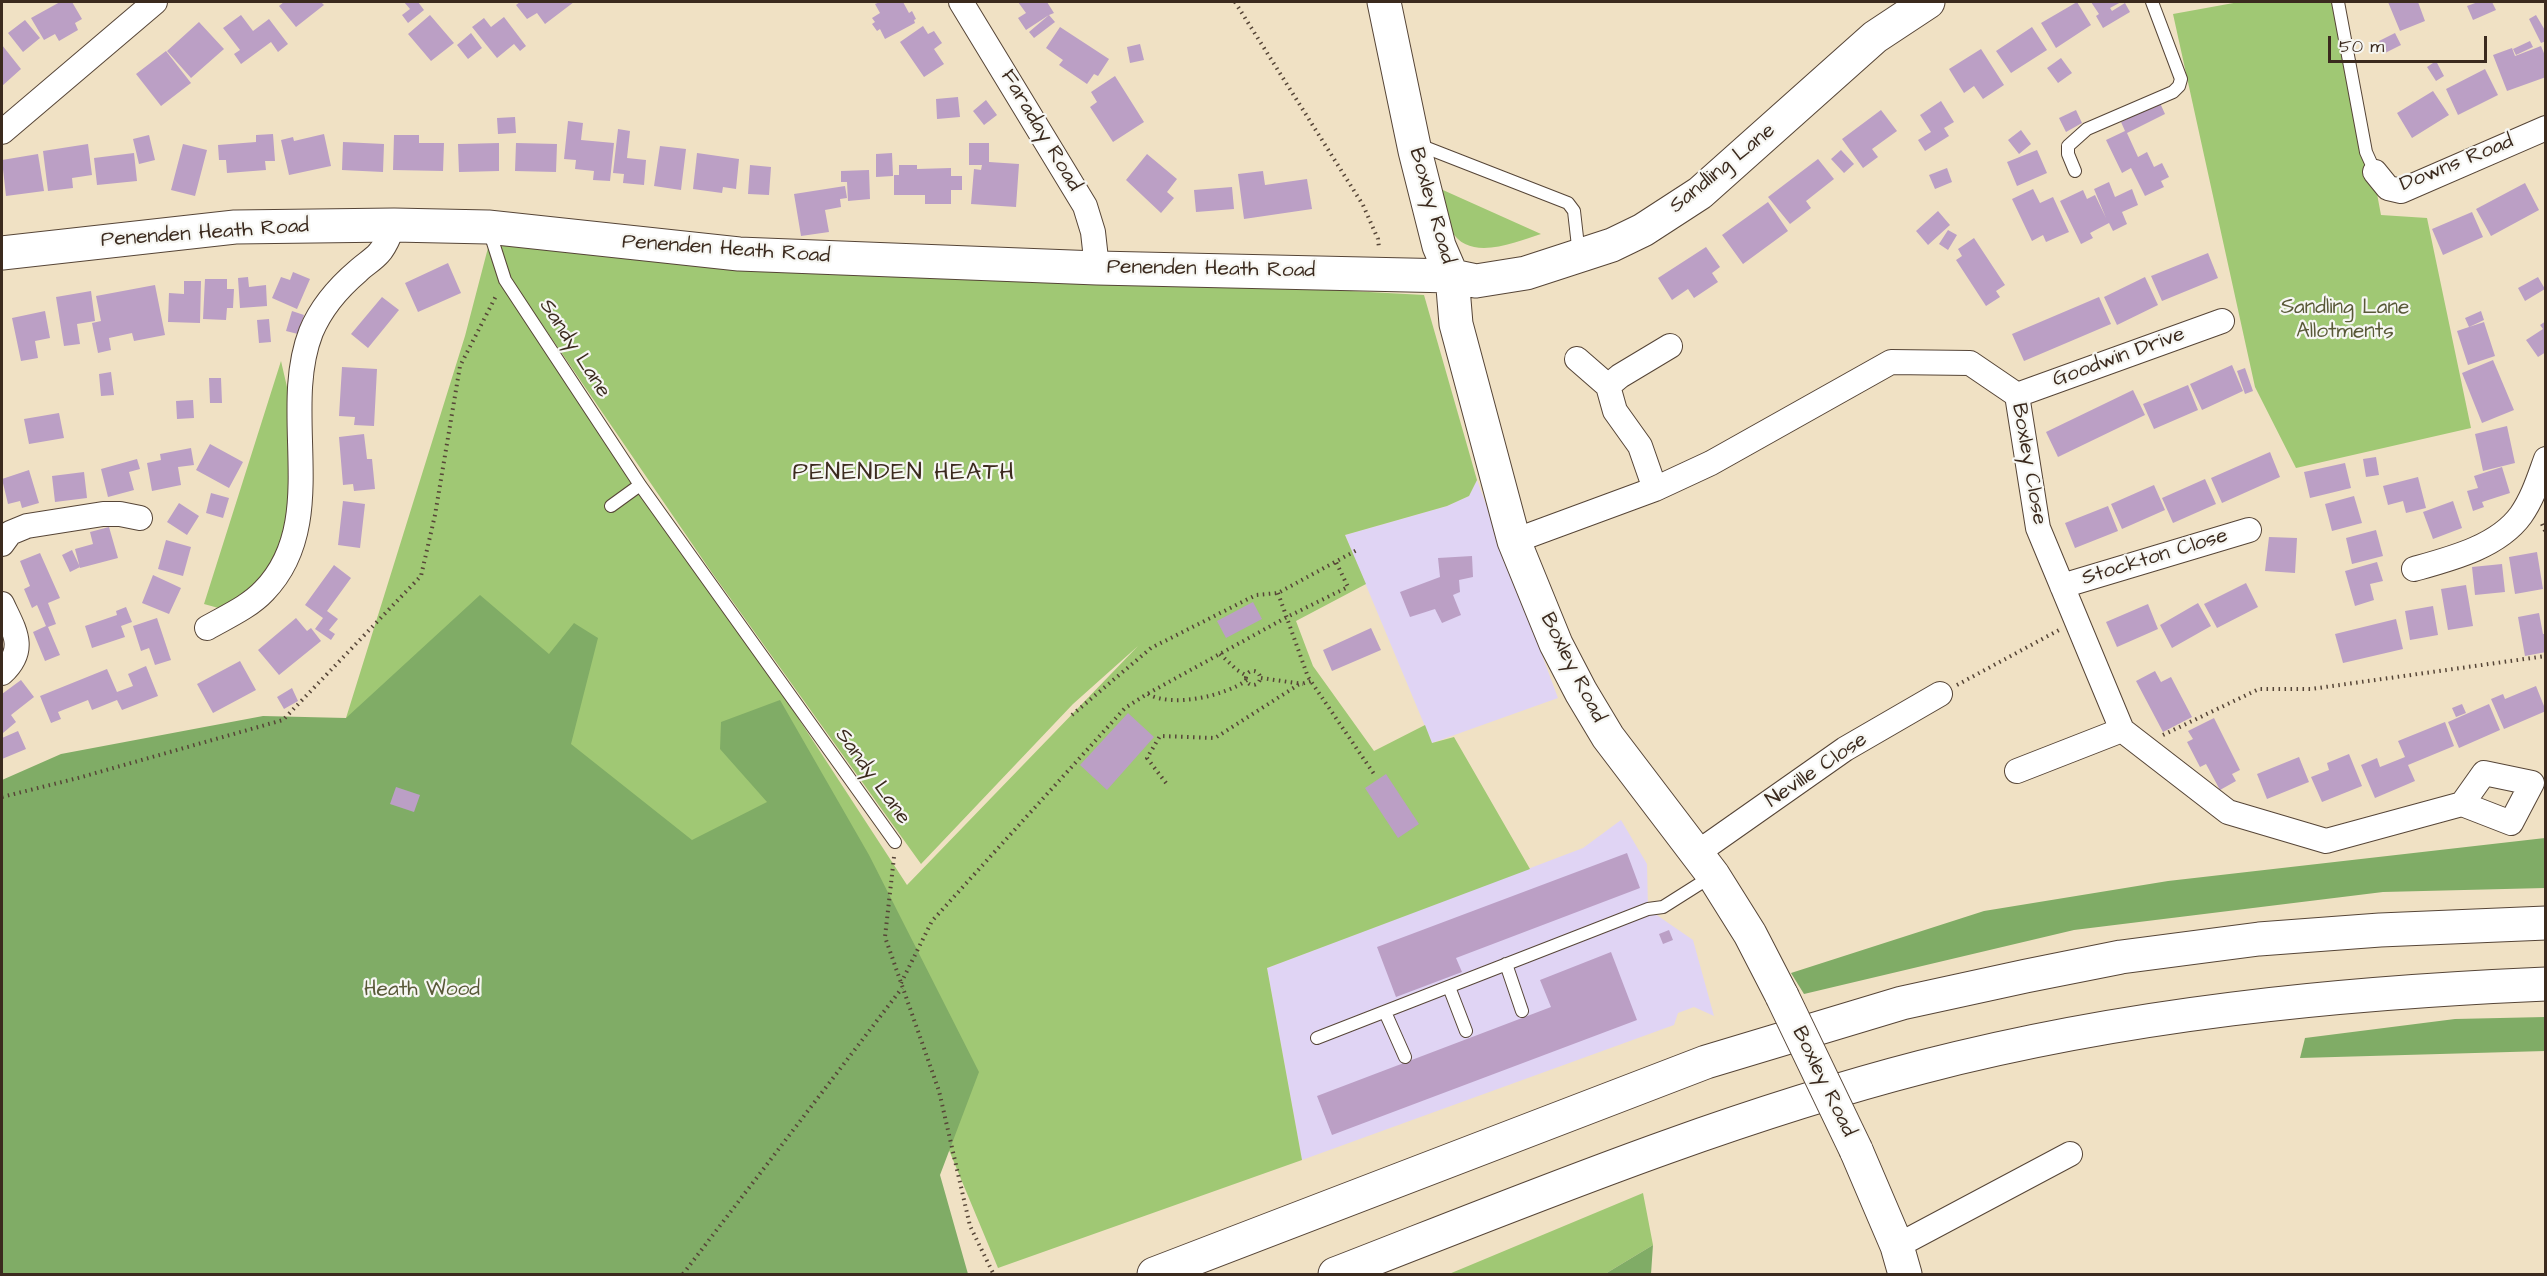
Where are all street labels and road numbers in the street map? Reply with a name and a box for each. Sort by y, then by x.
street label: Faraday Road [994,66,1086,196]
street label: Sandling Lane [1665,119,1781,219]
street label: Downs Road [2397,130,2517,198]
street label: Boxley Road [1402,145,1460,267]
street label: Penenden Heath Road [100,214,310,254]
street label: Penenden Heath Road [621,230,831,270]
street label: Penenden Heath Road [1107,256,1315,284]
street label: Sandy Lane [533,295,615,403]
street label: Goodwin Drive [2050,322,2188,394]
street label: Boxley Close [2005,401,2051,527]
street label: Stockton Close [2079,524,2231,592]
street label: Boxley Road [1534,609,1610,727]
street label: Sandy Lane [829,724,915,830]
street label: Neville Close [1762,728,1872,814]
street label: Boxley Road [1785,1023,1861,1141]

